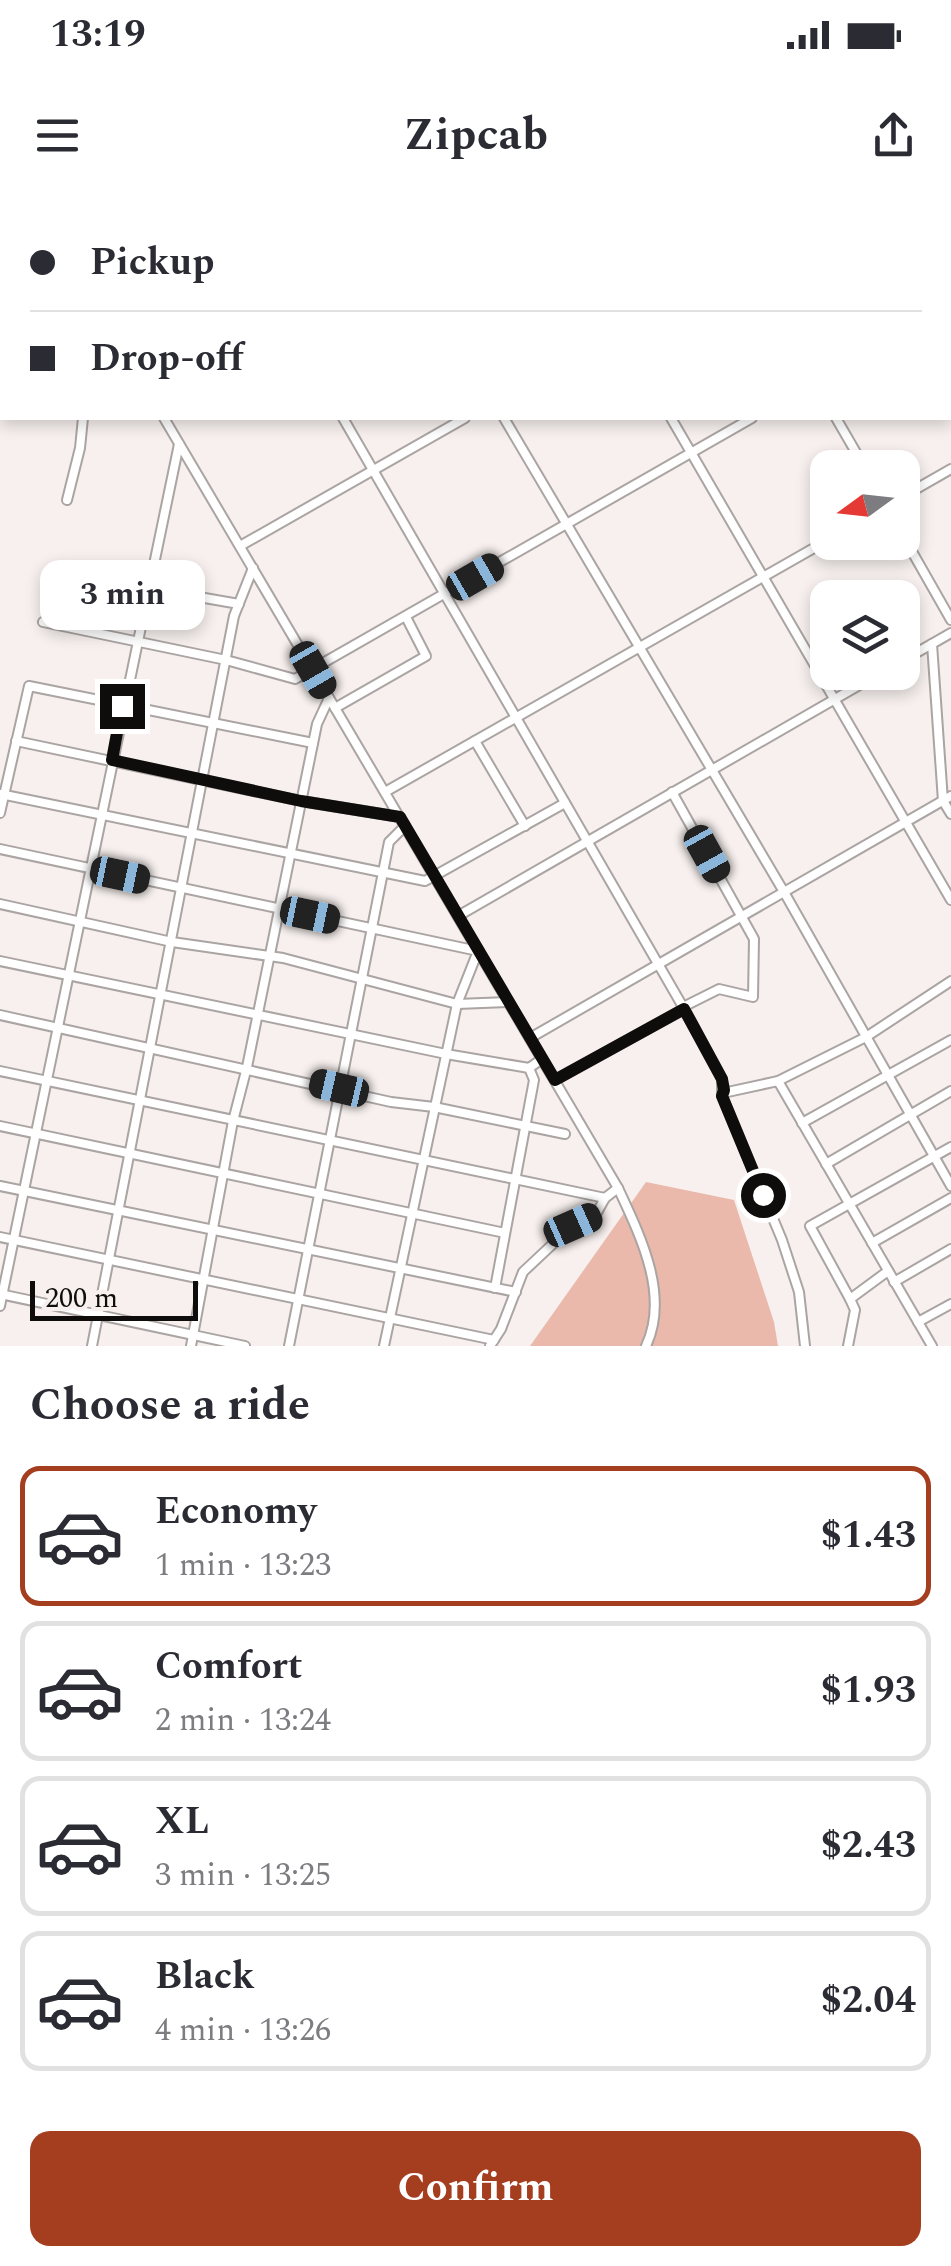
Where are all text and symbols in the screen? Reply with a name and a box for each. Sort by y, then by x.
text: 13:19 [50,6,145,64]
text: Zipcab [403,101,548,170]
icon: menu [30,108,85,163]
icon: share [866,108,921,163]
text: Pickup [90,234,214,292]
text: Drop-off [90,330,244,388]
north arrow [810,450,920,560]
map controls [810,450,920,690]
car [442,549,508,605]
callout: 3 min [39,561,204,631]
text: 3 min [80,570,165,619]
button: layers [810,580,920,690]
car [285,637,341,703]
route end [100,684,145,729]
car [679,820,735,888]
car [88,854,152,896]
car [278,894,342,936]
car [306,1067,372,1109]
route start [741,1173,786,1218]
car [539,1199,607,1251]
scale bar [30,1276,198,1320]
text: 200 m [45,1277,118,1320]
text: Choose a ride [30,1371,310,1440]
text: Economy [155,1483,316,1541]
icon: car [35,1491,125,1581]
text: $1.43 [821,1507,916,1565]
text: 1 min · 13:23 [155,1541,331,1590]
text: Comfort [155,1638,302,1696]
icon: car [35,1646,125,1736]
text: $1.93 [821,1662,916,1720]
text: 2 min · 13:24 [155,1696,331,1745]
text: XL [155,1793,209,1851]
icon: car [35,1801,125,1891]
text: $2.43 [821,1817,916,1875]
text: 3 min · 13:25 [155,1851,331,1900]
text: Black [155,1948,255,2006]
icon: car [35,1956,125,2046]
text: $2.04 [821,1972,916,2030]
text: 4 min · 13:26 [155,2006,331,2055]
button: Confirm [30,2131,921,2246]

